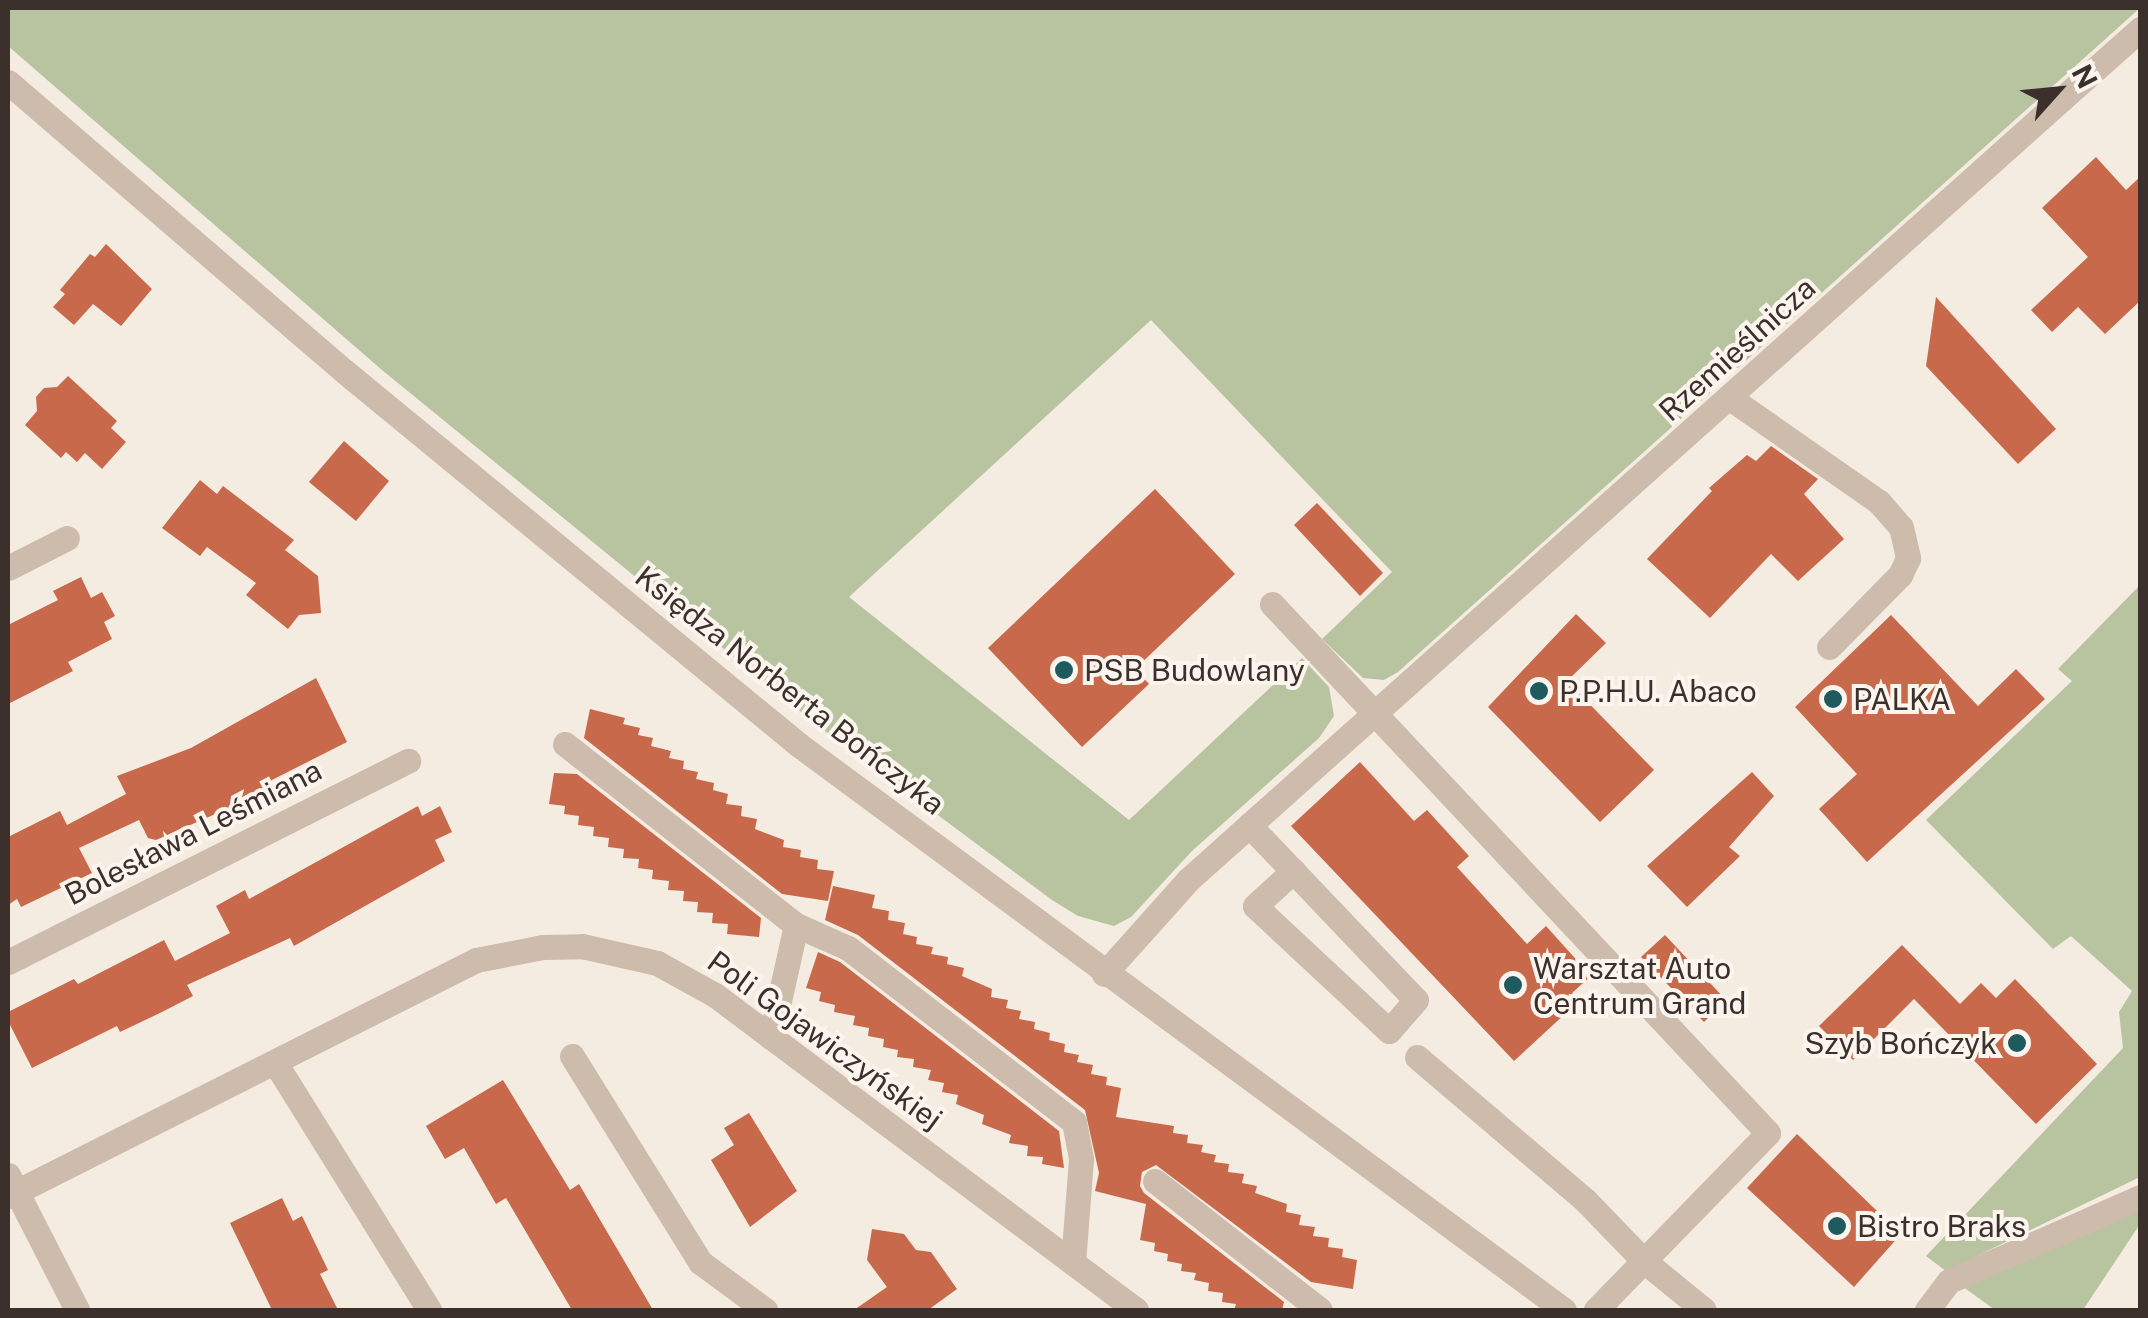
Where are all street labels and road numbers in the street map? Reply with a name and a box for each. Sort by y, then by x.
street label: Rzemieślnicza [1652,270,1822,428]
street label: Księdza Norberta Bończyka [628,558,952,822]
street label: Bolesława Leśmiana [59,752,327,912]
street label: Poli Gojawiczyńskiej [701,943,949,1137]

